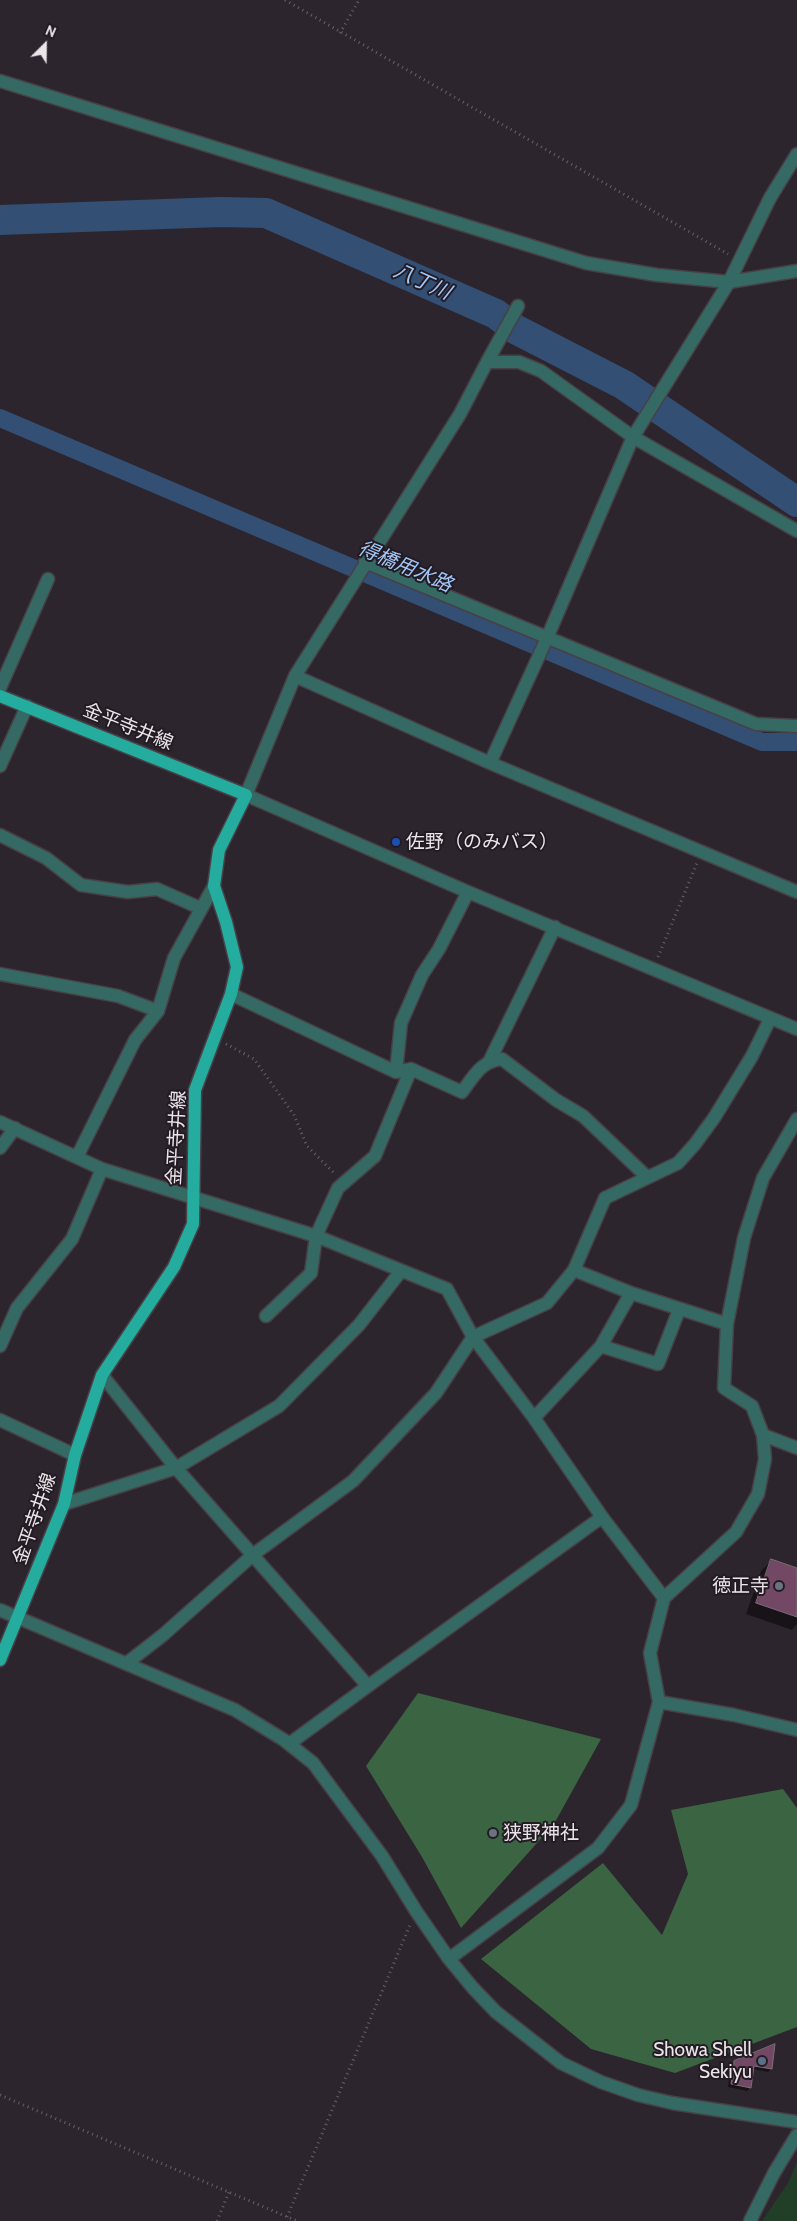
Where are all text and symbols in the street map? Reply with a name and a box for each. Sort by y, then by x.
north arrow [20,20,70,70]
text: N [43,21,59,41]
water label: 八丁川 [390,259,454,305]
water label: 得橋用水路 [354,536,456,598]
street label: 金平寺井線 [80,699,176,755]
place label: 佐野（のみバス） [406,831,558,853]
marker: 佐野（のみバス） [390,836,402,848]
street label: 金平寺井線 [163,1090,191,1186]
street label: 金平寺井線 [9,1470,61,1568]
place label: 徳正寺 [712,1575,769,1597]
marker: 徳正寺 [773,1580,785,1592]
place label: 狭野神社 [503,1822,579,1844]
marker: 狭野神社 [487,1827,499,1839]
place label: Showa Shell Sekiyu [653,2039,752,2083]
marker: Showa Shell Sekiyu [756,2055,768,2067]

